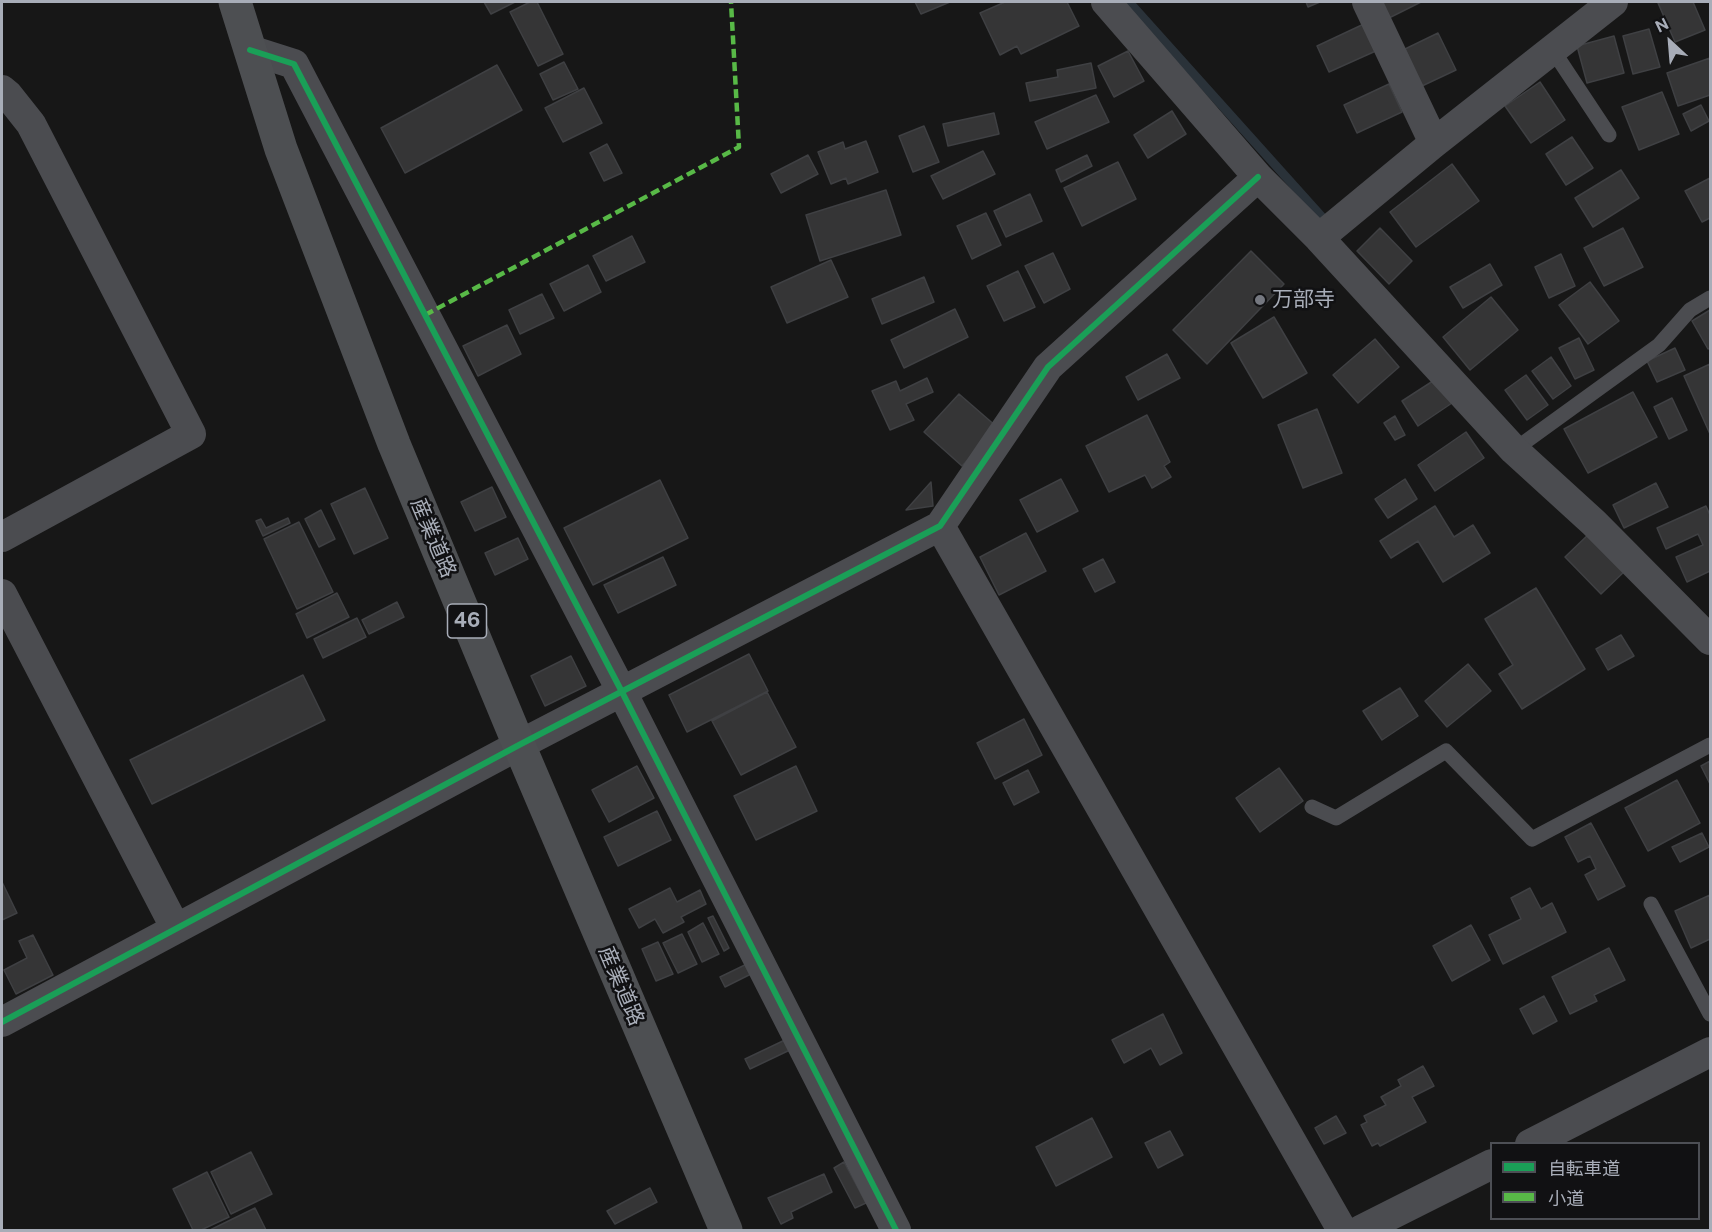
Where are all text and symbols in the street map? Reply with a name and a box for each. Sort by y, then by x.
north arrow [1640,12,1700,72]
text: N [1652,14,1672,37]
place label: 万部寺 [1272,287,1335,313]
marker: 万部寺 [1253,293,1267,307]
street label: 産業道路 [405,494,461,582]
road number: 46 [448,604,486,638]
street label: 産業道路 [593,942,649,1030]
legend [1490,1142,1700,1220]
text: 自転車道 [1548,1158,1620,1179]
text: 小道 [1548,1188,1584,1209]

